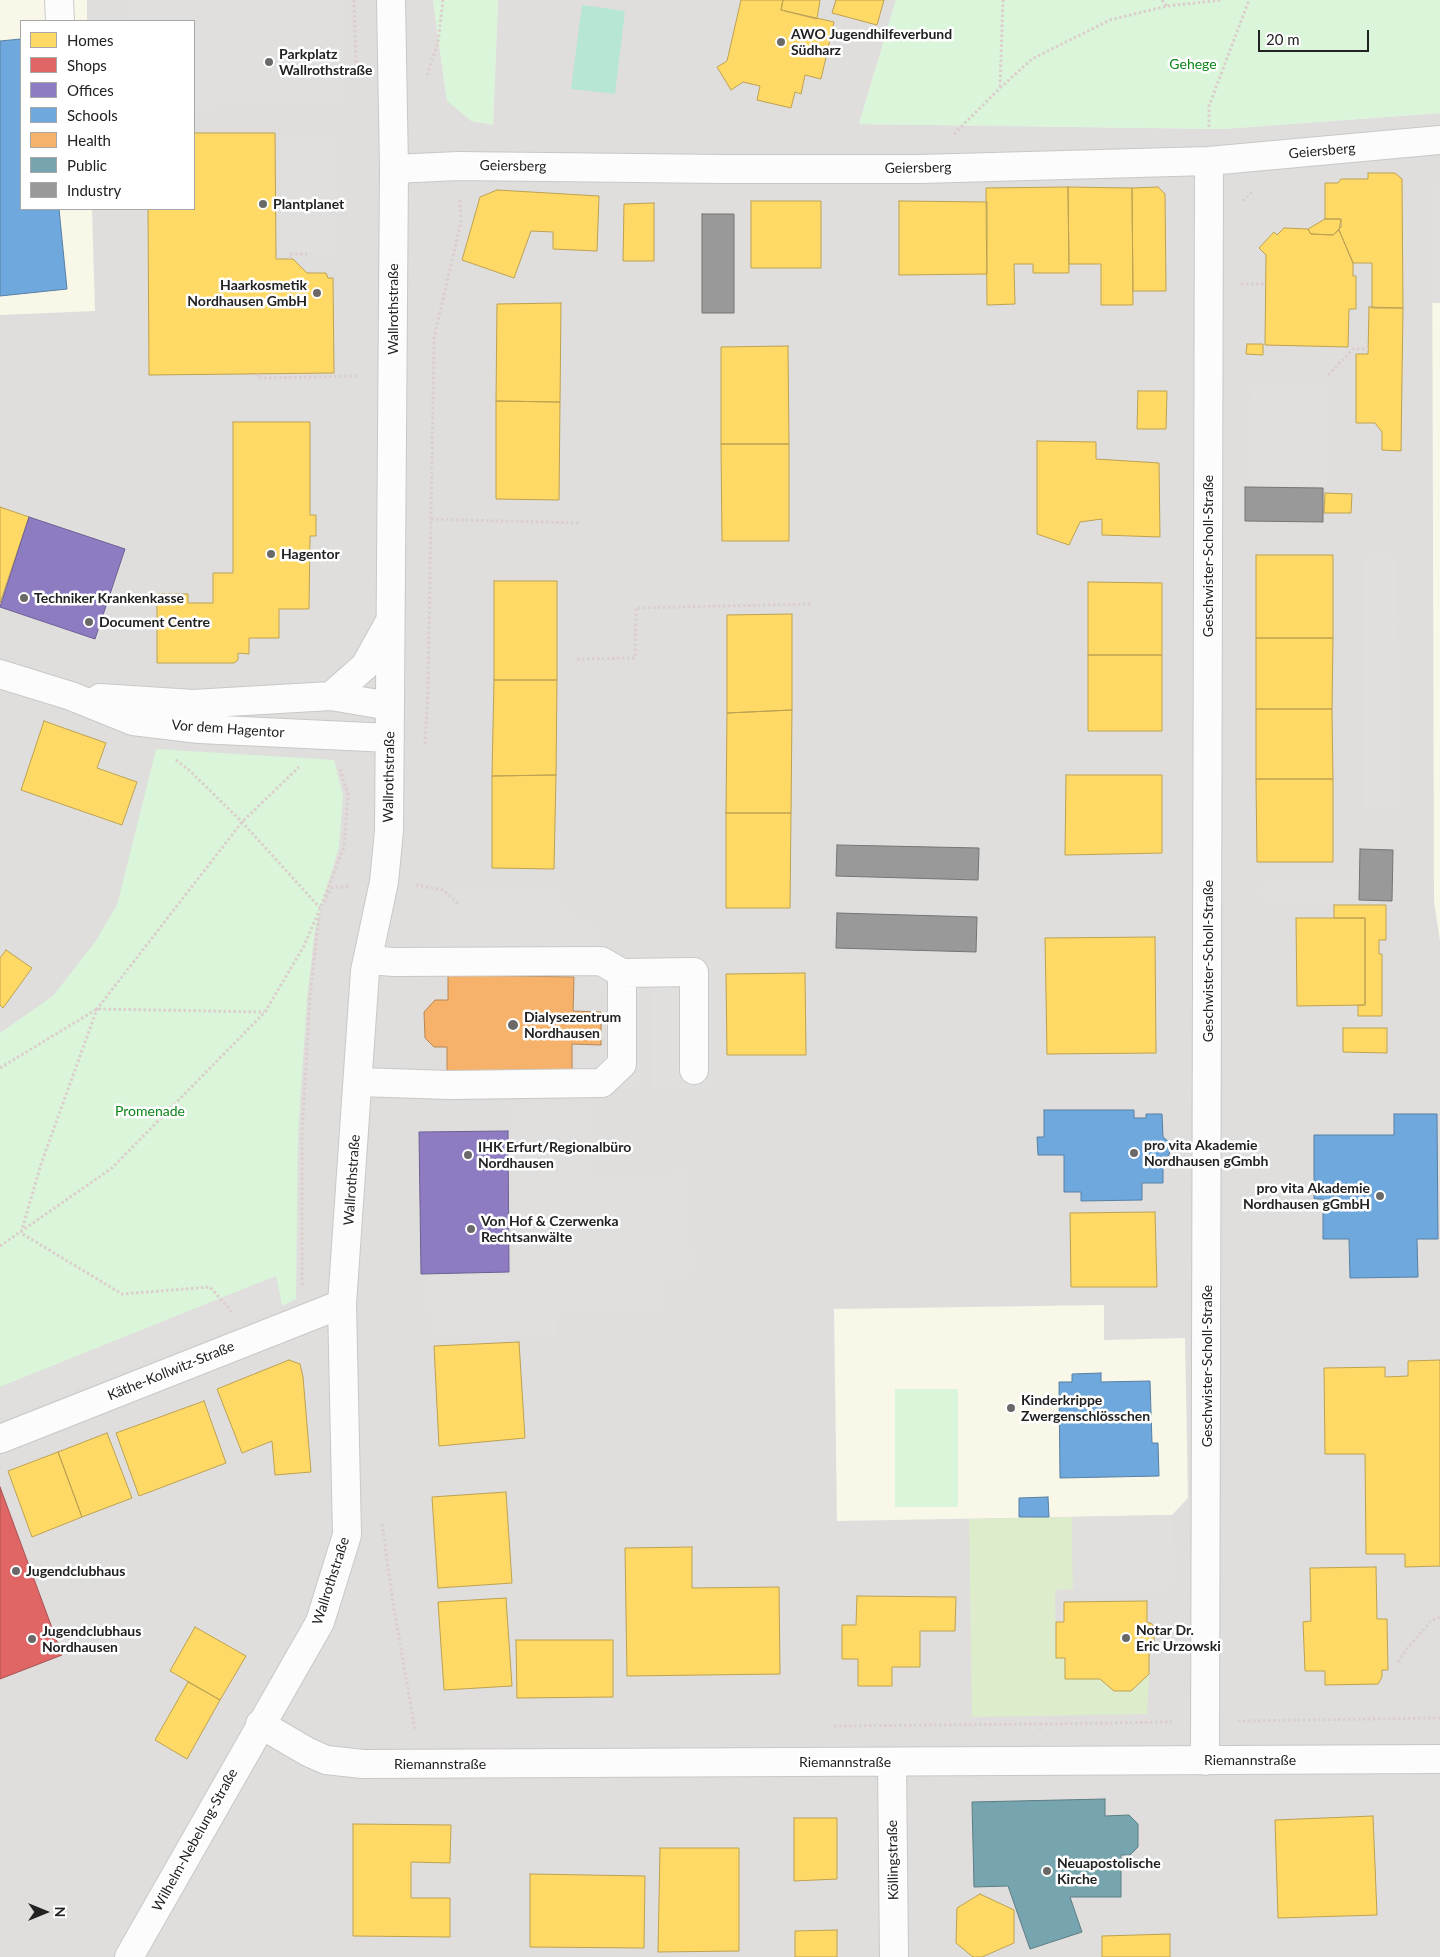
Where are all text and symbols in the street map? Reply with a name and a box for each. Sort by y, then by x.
legend [20,20,195,210]
scale bar [1260,20,1371,52]
place label: AWO Jugendhilfeverbund Südharz [791,26,952,58]
text: 20 m [1266,30,1300,48]
text: Homes [67,31,113,49]
marker: AWO Jugendhilfeverbund Südharz [775,36,787,48]
place label: Parkplatz Wallrothstraße [279,46,372,78]
text: Shops [67,56,107,74]
marker: Parkplatz Wallrothstraße [263,56,275,68]
park label: Gehege [1169,56,1217,72]
text: Offices [67,81,114,99]
text: Schools [67,106,118,124]
text: Health [67,131,111,149]
street label: Geiersberg [1288,140,1356,162]
text: Public [67,156,107,174]
street label: Geiersberg [479,157,547,175]
street label: Geiersberg [884,159,952,177]
text: Industry [67,181,121,199]
place label: Plantplanet [273,196,344,212]
marker: Plantplanet [257,198,269,210]
street label: Wallrothstraße [385,263,401,355]
place label: Haarkosmetik Nordhausen GmbH [187,277,307,310]
marker: Haarkosmetik Nordhausen GmbH [311,287,323,299]
street label: Geschwister-Scholl-Straße [1200,475,1216,637]
place label: Hagentor [281,546,340,562]
marker: Hagentor [265,548,277,560]
place label: Techniker Krankenkasse [34,590,184,606]
marker: Techniker Krankenkasse [18,592,30,604]
place label: Document Centre [99,614,210,630]
marker: Document Centre [83,616,95,628]
street label: Vor dem Hagentor [171,717,285,741]
street label: Wallrothstraße [380,731,398,823]
street label: Geschwister-Scholl-Straße [1200,880,1216,1042]
place label: Dialysezentrum Nordhausen [524,1009,621,1042]
marker: Dialysezentrum Nordhausen [506,1018,520,1032]
park label: Promenade [115,1103,185,1119]
street label: Wallrothstraße [340,1134,364,1226]
place label: pro vita Akademie Nordhausen gGmbh [1144,1137,1268,1170]
place label: IHK Erfurt/Regionalbüro Nordhausen [478,1139,631,1172]
marker: pro vita Akademie Nordhausen gGmbh [1128,1147,1140,1159]
marker: IHK Erfurt/Regionalbüro Nordhausen [462,1149,474,1161]
place label: pro vita Akademie Nordhausen gGmbH [1243,1180,1370,1212]
marker: pro vita Akademie Nordhausen gGmbH [1374,1190,1386,1202]
place label: Von Hof & Czerwenka Rechtsanwälte [481,1213,619,1246]
marker: Von Hof & Czerwenka Rechtsanwälte [465,1223,477,1235]
street label: Geschwister-Scholl-Straße [1199,1285,1215,1447]
street label: Käthe-Kollwitz-Straße [105,1338,237,1404]
place label: Kinderkrippe Zwergenschlösschen [1021,1392,1150,1424]
marker: Kinderkrippe Zwergenschlösschen [1005,1402,1017,1414]
street label: Wallrothstraße [309,1535,353,1627]
place label: Jugendclubhaus [26,1563,125,1579]
marker: Jugendclubhaus [10,1565,22,1577]
place label: Notar Dr. Eric Urzowski [1136,1622,1221,1654]
place label: Jugendclubhaus Nordhausen [42,1623,141,1655]
marker: Notar Dr. Eric Urzowski [1120,1632,1132,1644]
marker: Jugendclubhaus Nordhausen [26,1633,38,1645]
street label: Riemannstraße [1204,1752,1296,1768]
street label: Riemannstraße [799,1754,891,1770]
street label: Riemannstraße [394,1756,486,1772]
street label: Wilhelm-Nebelung-Straße [149,1766,241,1914]
street label: Köllingstraße [884,1820,902,1900]
place label: Neuapostolische Kirche [1057,1855,1161,1888]
marker: Neuapostolische Kirche [1041,1865,1053,1877]
north arrow [20,1887,70,1937]
text: N [52,1907,69,1917]

